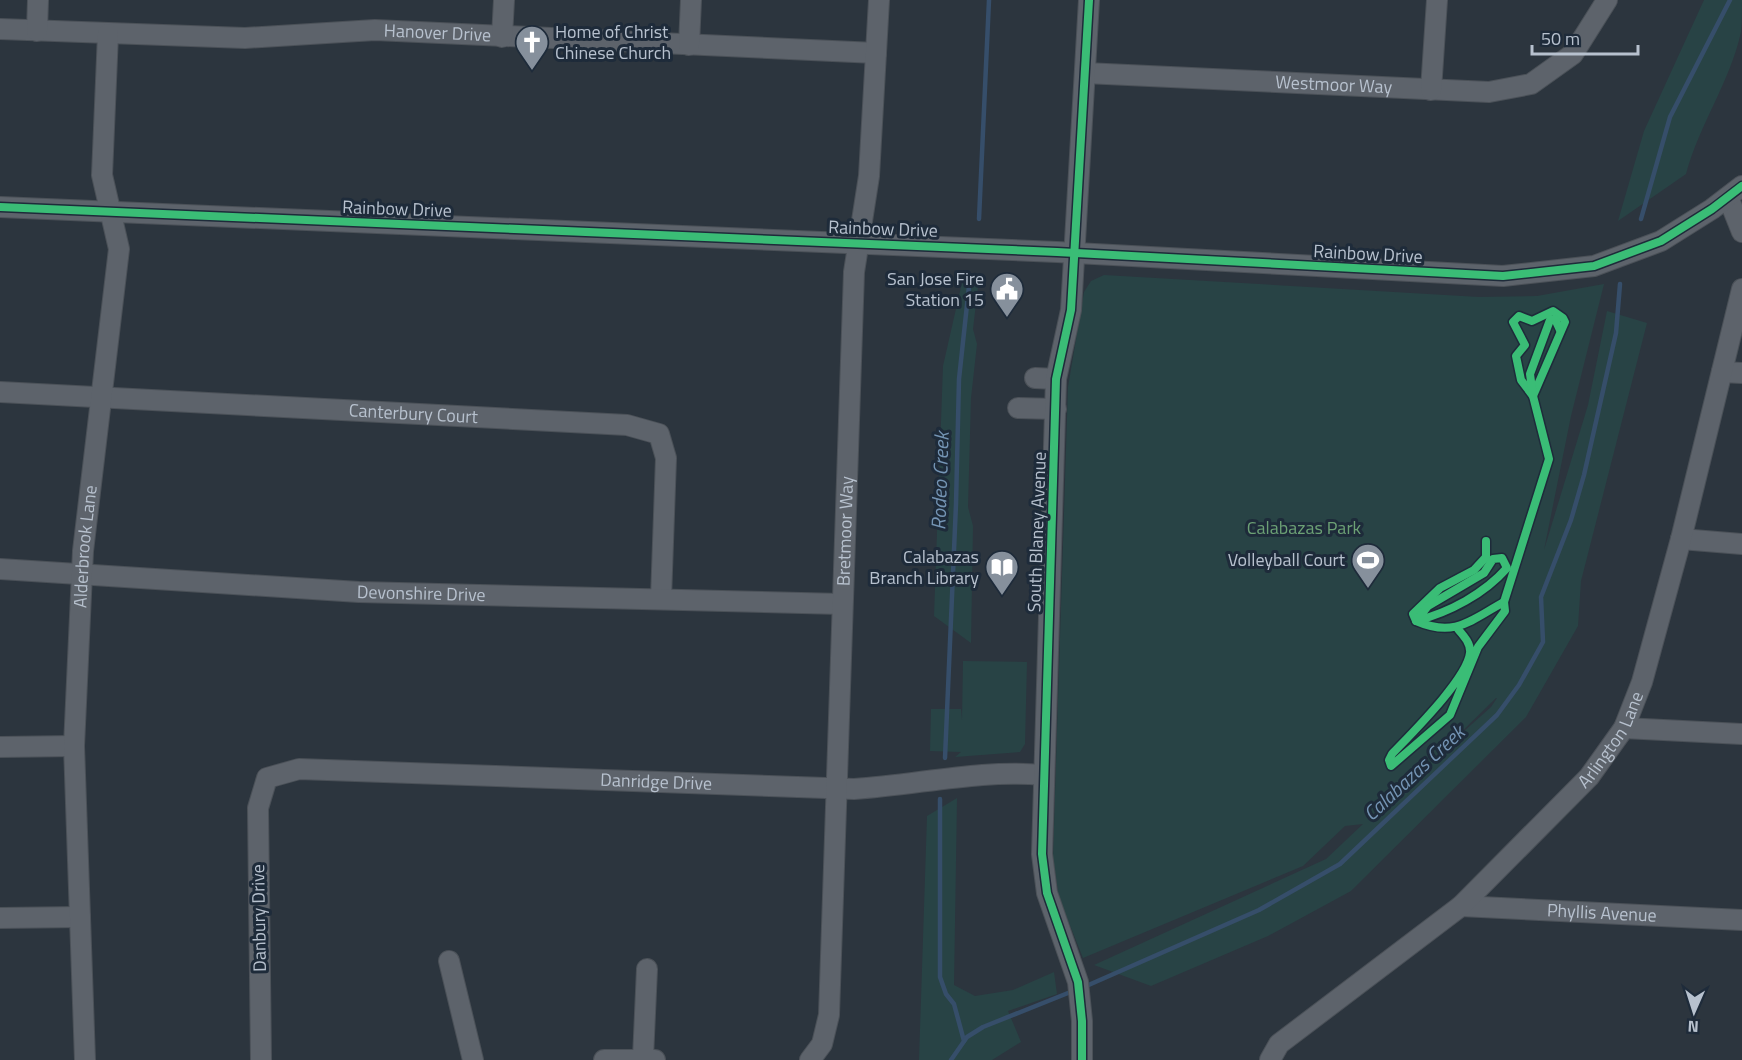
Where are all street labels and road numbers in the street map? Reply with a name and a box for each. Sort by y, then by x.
street label: Hanover Drive [383,16,492,48]
street label: Westmoor Way [1275,68,1393,100]
street label: Rainbow Drive [342,193,452,224]
street label: Rainbow Drive [828,213,938,244]
street label: Rainbow Drive [1313,237,1423,270]
street label: Canterbury Court [348,396,479,430]
street label: South Blaney Avenue [1020,451,1053,613]
street label: Bretmoor Way [829,475,860,587]
street label: Alderbrook Lane [66,484,104,609]
street label: Devonshire Drive [357,578,486,608]
street label: Arlington Lane [1571,687,1650,794]
street label: Danridge Drive [600,766,713,797]
street label: Danbury Drive [244,864,273,972]
street label: Phyllis Avenue [1546,896,1657,929]

